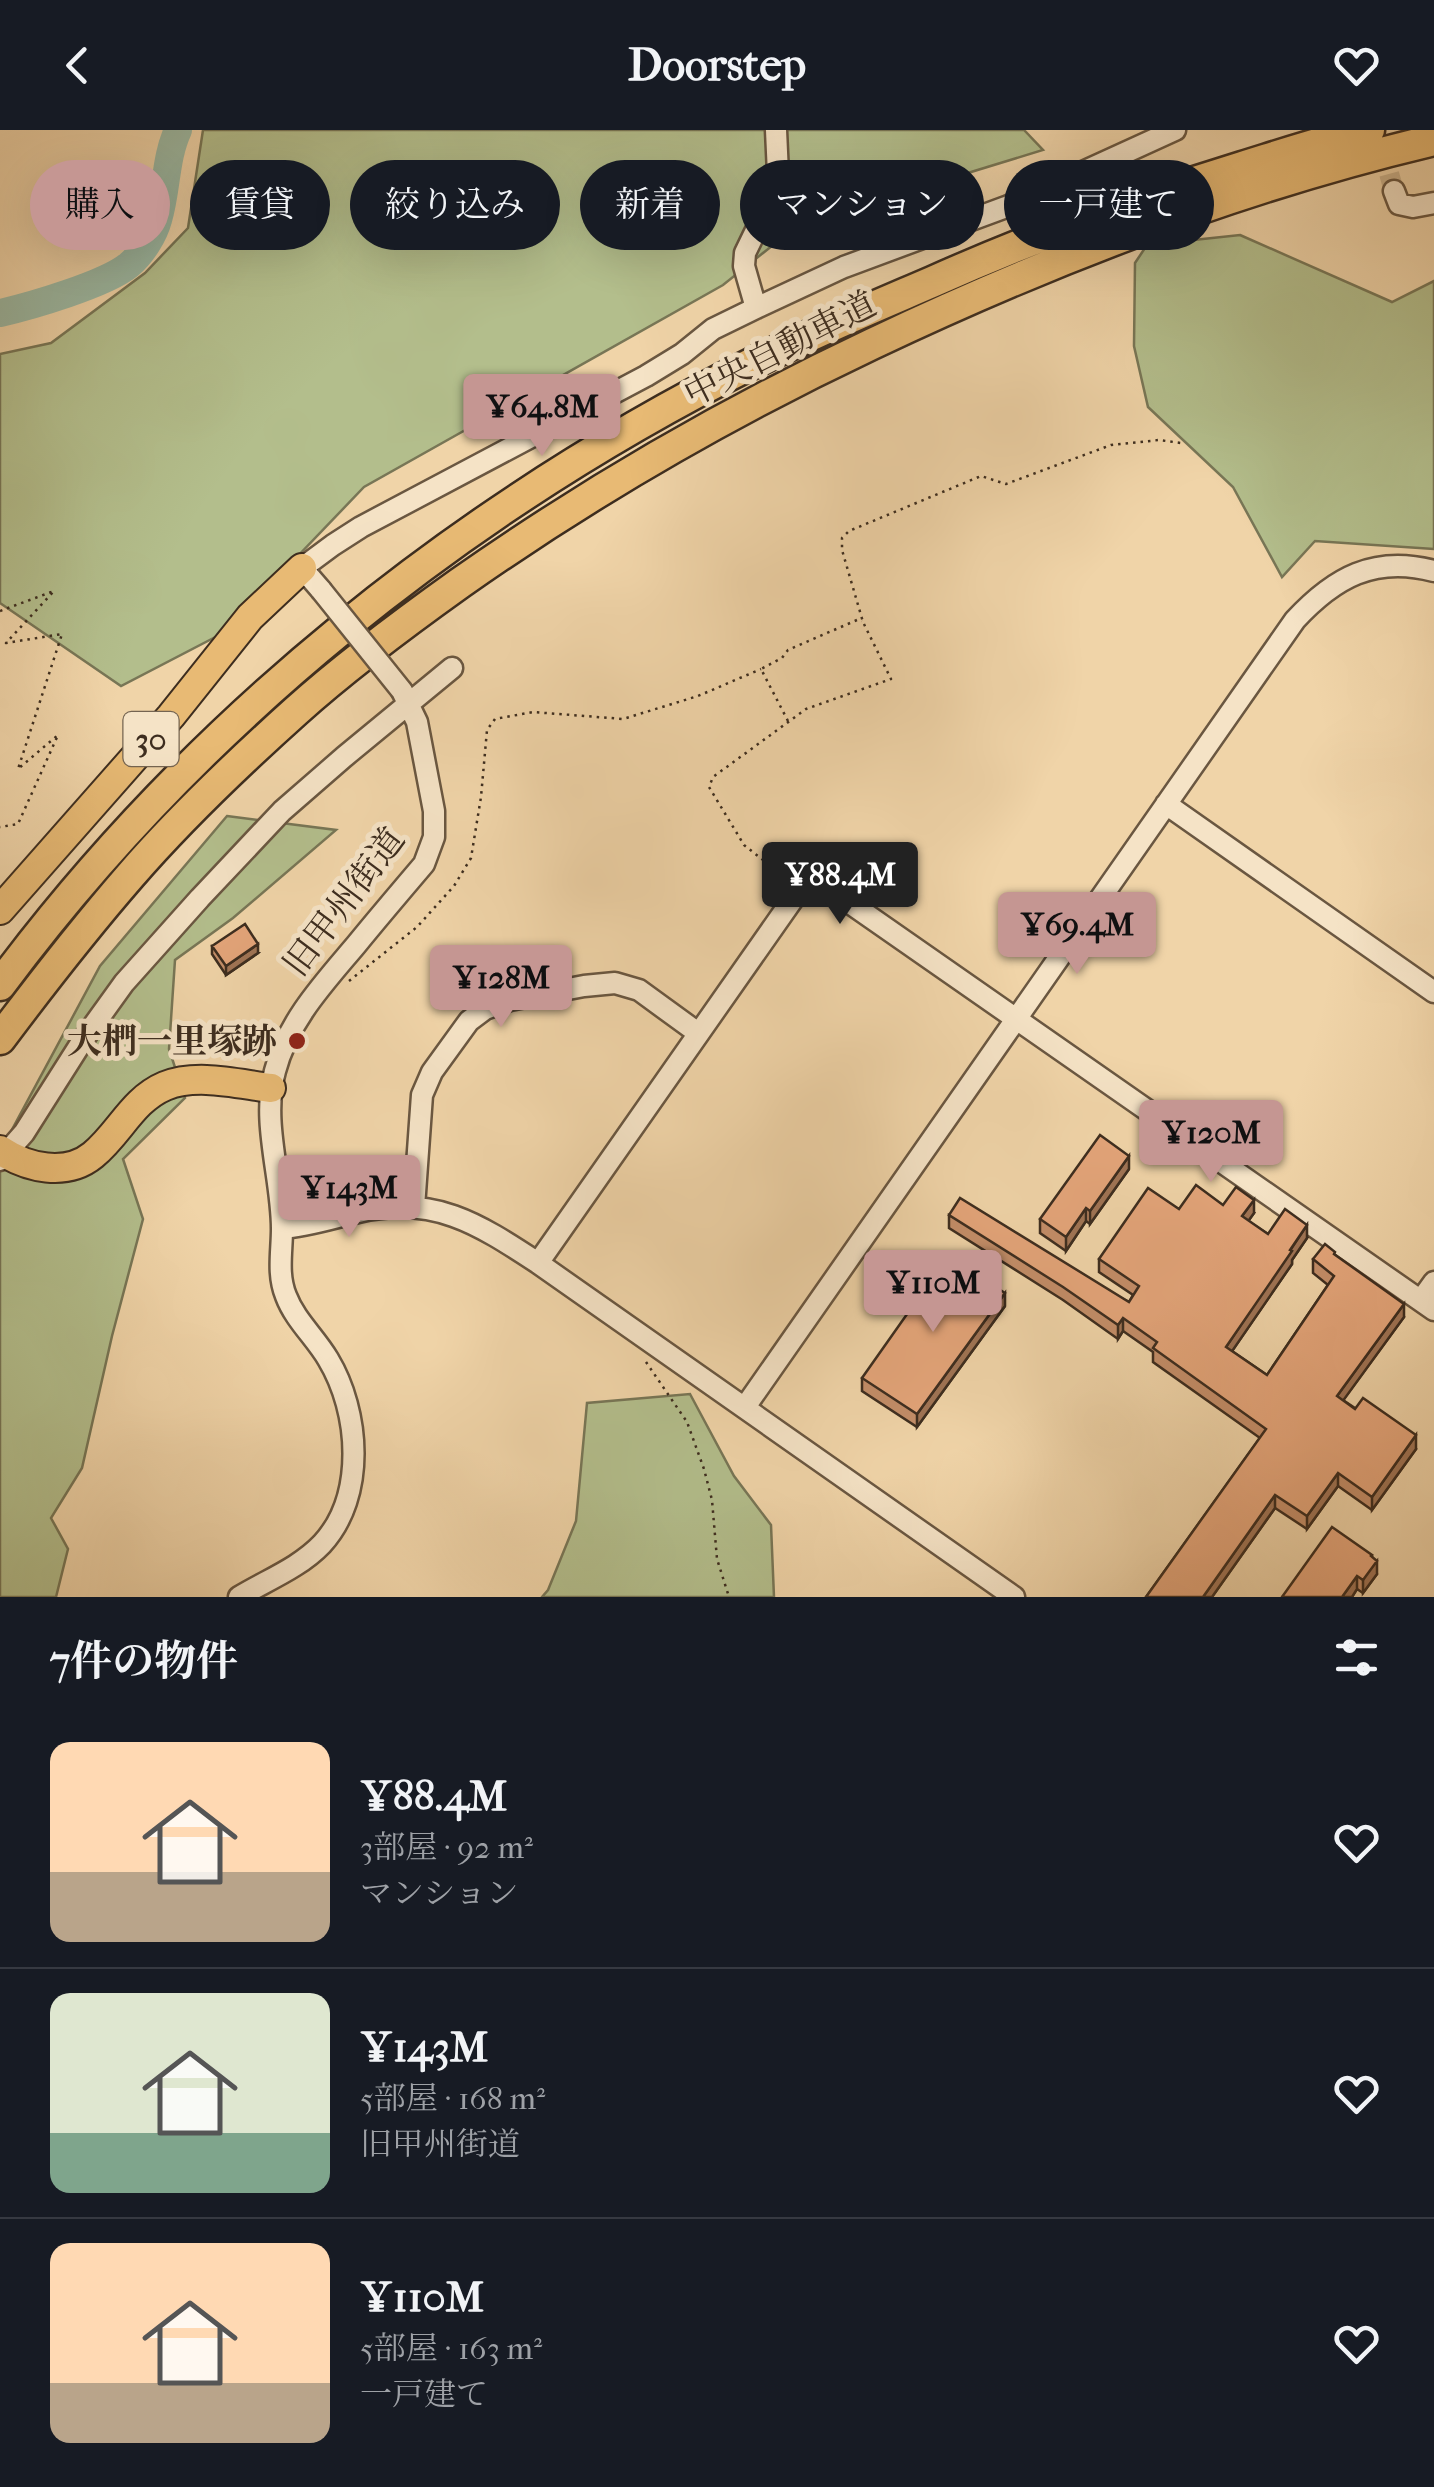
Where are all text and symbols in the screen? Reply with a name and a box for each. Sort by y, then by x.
icon: back [50,38,105,93]
icon: heart [1329,38,1384,93]
text: Doorstep [628,39,806,92]
chip: 購入 [30,160,170,250]
chip: 賃貸 [190,160,330,250]
chip: 絞り込み [350,160,560,250]
chip: 新着 [580,160,720,250]
chip: マンション [740,160,984,250]
chip: 一戸建て [1004,160,1214,250]
street label: 中央自動車道 [677,283,883,415]
pin: ¥64.8M [461,374,623,459]
text: ¥64.8M [485,388,599,425]
road number: 30 [124,712,178,766]
street label: 旧甲州街道 [275,820,413,984]
pin: ¥88.4M [759,842,921,927]
text: ¥88.4M [784,856,896,893]
pin: ¥69.4M [996,892,1158,977]
text: ¥69.4M [1020,906,1134,943]
pin: ¥128M [431,945,571,1030]
text: ¥128M [452,959,550,996]
place label: 大椚一里塚跡 [67,1021,277,1062]
marker: 大椚一里塚跡 [286,1030,308,1052]
pin: ¥120M [1141,1100,1281,1185]
text: ¥120M [1161,1114,1261,1151]
pin: ¥143M [279,1155,419,1240]
text: ¥143M [300,1169,398,1206]
pin: ¥110M [863,1250,1003,1335]
text: ¥110M [886,1264,980,1301]
icon: filters [1329,1630,1384,1685]
text: 7件の物件 [50,1637,238,1686]
text: ¥88.4M [360,1772,507,1821]
icon: home [130,1782,250,1902]
icon: heart [1329,1815,1384,1870]
text: 3部屋 · 92 m² [360,1829,533,1866]
text: マンション [360,1875,519,1912]
text: ¥143M [360,2023,488,2072]
icon: home [130,2033,250,2153]
icon: heart [1329,2066,1384,2121]
text: 5部屋 · 168 m² [360,2080,545,2117]
text: 旧甲州街道 [360,2126,520,2163]
text: ¥110M [360,2273,484,2322]
icon: home [130,2283,250,2403]
icon: heart [1329,2316,1384,2371]
text: 5部屋 · 163 m² [360,2330,542,2367]
text: 一戸建て [360,2376,488,2413]

